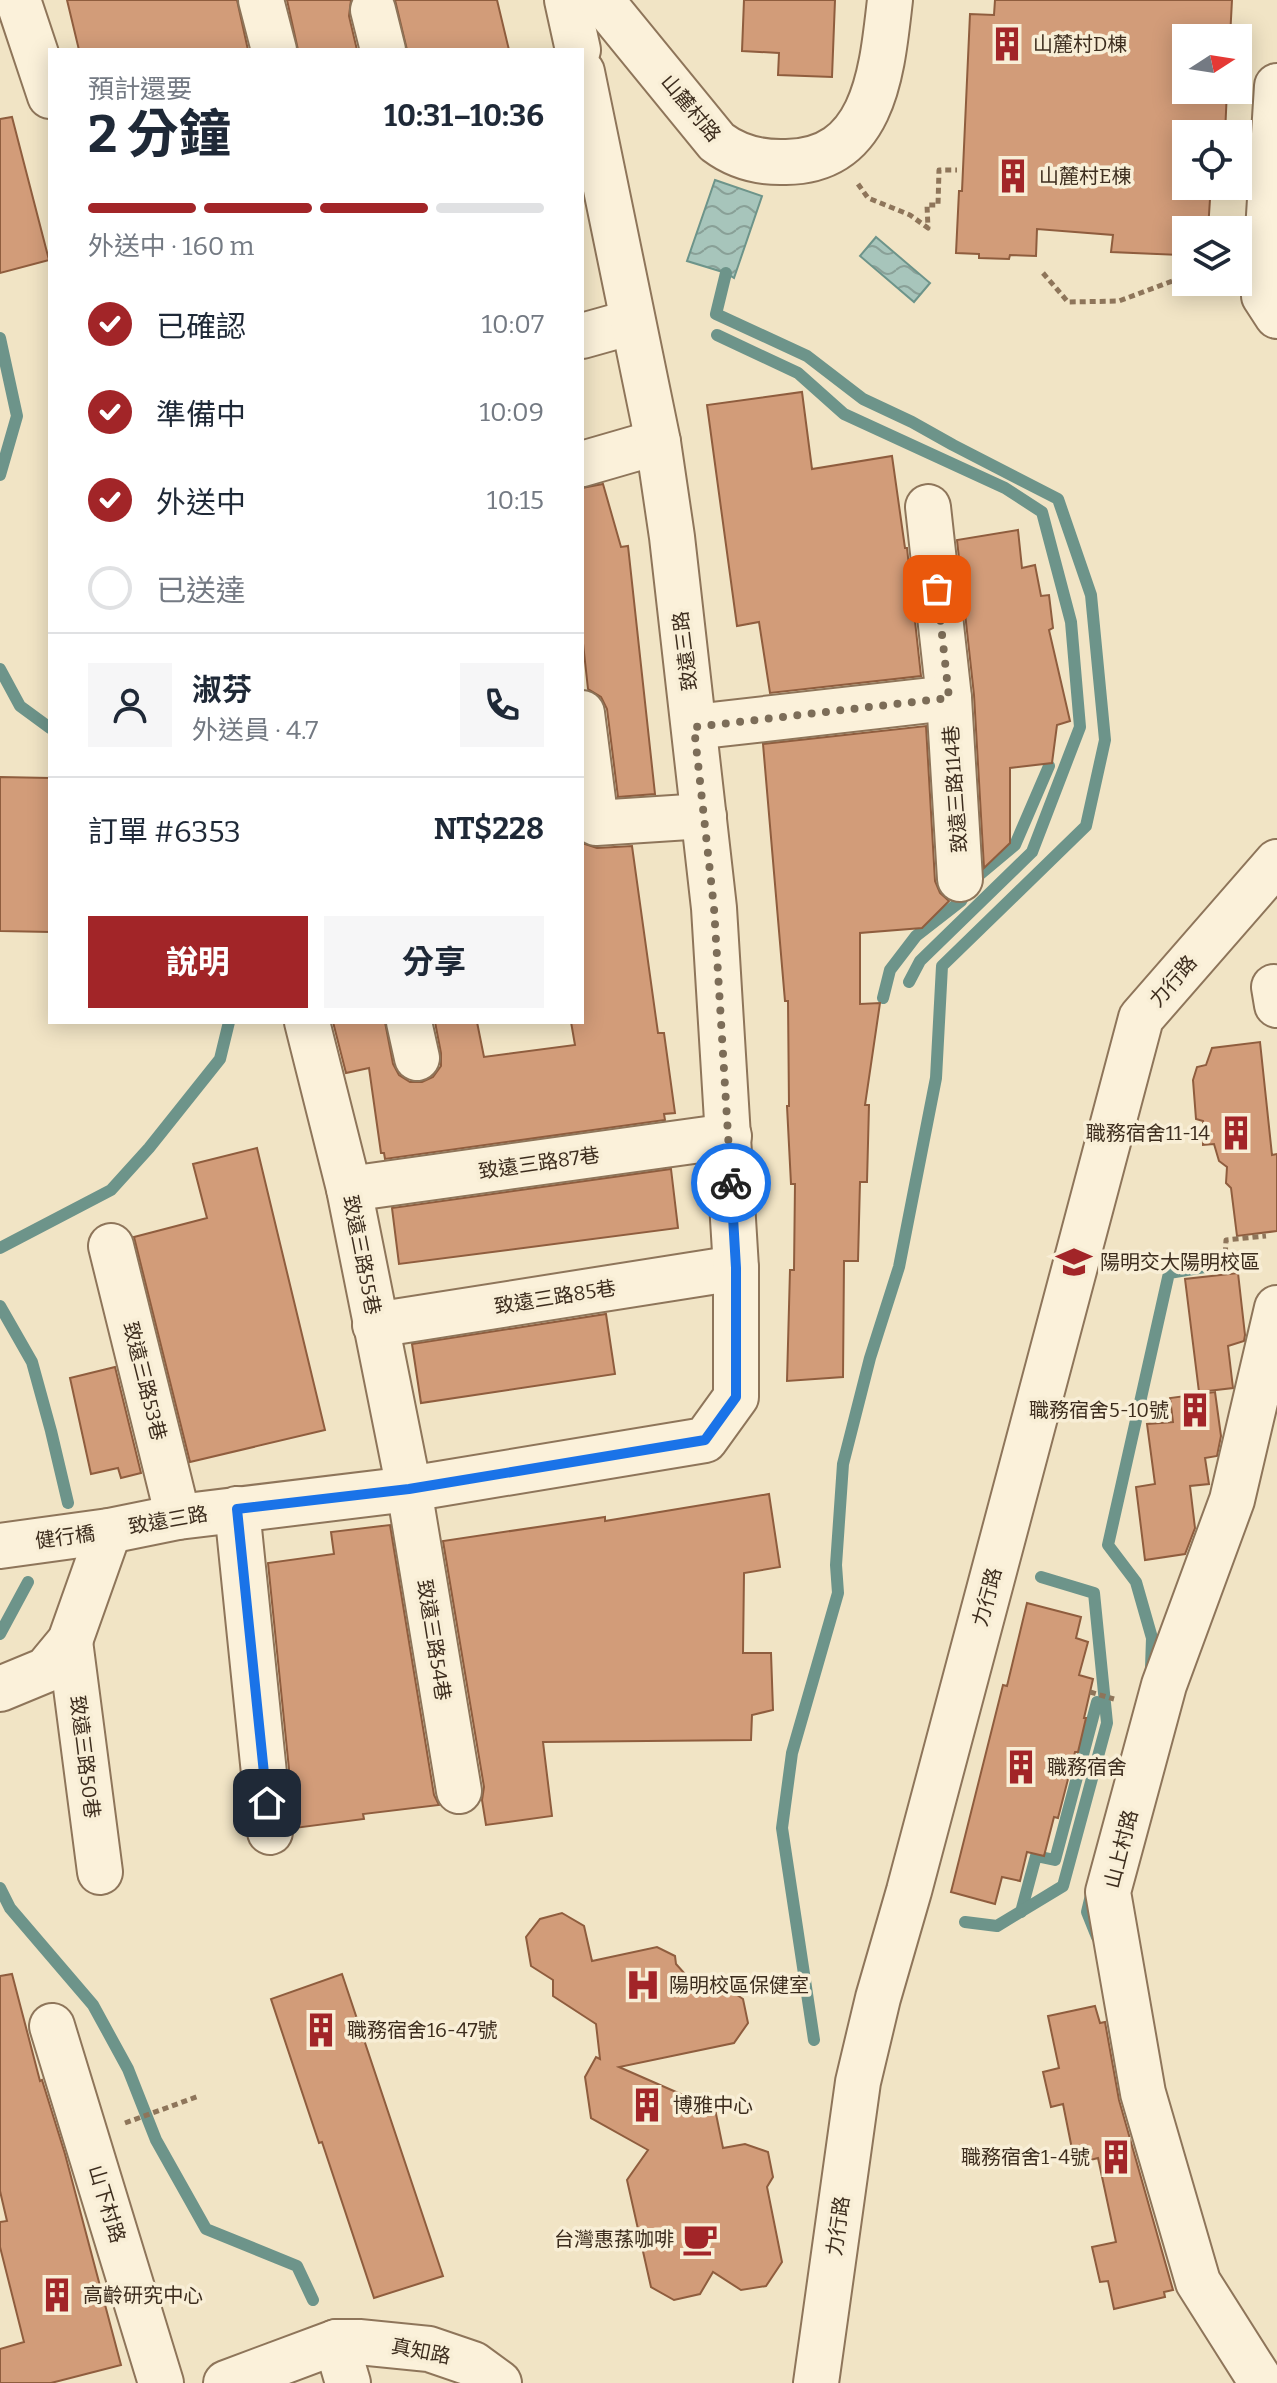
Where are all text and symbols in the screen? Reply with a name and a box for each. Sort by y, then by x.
north arrow [1172,24,1252,104]
map controls [1172,24,1252,296]
building icon: 山麓村D棟 [988,25,1026,63]
place label: 山麓村D棟 [1033,32,1127,56]
street label: 山麓村路 [656,70,726,146]
text: 預計還要 [88,74,192,105]
text: 10:31–10:36 [384,98,544,134]
text: 2 分鐘 [88,103,231,166]
button: locate [1172,120,1252,200]
building icon: 山麓村E棟 [994,157,1032,195]
place label: 山麓村E棟 [1039,164,1131,188]
button: layers [1172,216,1252,296]
text: 外送中 · 160 m [88,231,254,262]
icon: check [88,302,132,346]
text: 已確認 [156,309,246,345]
text: 10:07 [482,309,544,340]
icon: check [88,390,132,434]
text: 準備中 [156,397,246,433]
text: 10:09 [479,397,544,428]
icon: check [88,478,132,522]
text: 外送中 [156,485,246,521]
text: 10:15 [487,485,544,516]
pin [903,555,971,623]
icon: bag [915,567,959,611]
text: 已送達 [156,573,246,609]
street label: 致遠三路 [668,610,702,692]
button: person [88,663,172,747]
button: phone [460,663,544,747]
text: 淑芬 [192,672,252,708]
text: 外送員 · 4.7 [192,715,318,746]
street label: 致遠三路114巷 [939,724,971,854]
text: NT$228 [434,811,544,847]
text: 訂單 #6353 [88,814,241,850]
button: 說明 [88,916,308,1008]
button: 分享 [324,916,544,1008]
street label: 力行路 [1144,950,1202,1012]
building icon: 職務宿舍11-14 [1217,1114,1255,1152]
place label: 職務宿舍11-14 [1086,1121,1210,1145]
street label: 致遠三路87巷 [477,1143,601,1183]
courier [691,1143,771,1223]
icon: bike [709,1161,753,1205]
street label: 致遠三路55巷 [339,1193,385,1317]
school or university icon: 陽明交大陽明校區 [1055,1243,1093,1281]
place label: 陽明交大陽明校區 [1100,1250,1260,1274]
street label: 致遠三路85巷 [493,1276,617,1318]
street label: 致遠三路53巷 [119,1319,171,1443]
building icon: 職務宿舍5-10號 [1176,1391,1214,1429]
place label: 職務宿舍5-10號 [1029,1398,1169,1422]
street label: 致遠三路 [127,1501,209,1539]
street label: 健行橋 [34,1521,96,1553]
street label: 力行路 [968,1565,1006,1629]
street label: 致遠三路54巷 [413,1578,455,1702]
street label: 致遠三路50巷 [66,1694,104,1820]
building icon: 職務宿舍 [1002,1748,1040,1786]
place label: 職務宿舍 [1047,1755,1127,1779]
pin [233,1769,301,1837]
icon: home [245,1781,289,1825]
street label: 山上村路 [1100,1807,1142,1891]
hospital icon: 陽明校區保健室 [624,1966,662,2004]
place label: 陽明校區保健室 [669,1973,809,1997]
building icon: 職務宿舍16-47號 [302,2011,340,2049]
place label: 職務宿舍16-47號 [347,2018,498,2042]
building icon: 博雅中心 [628,2086,666,2124]
place label: 博雅中心 [673,2093,753,2117]
building icon: 職務宿舍1-4號 [1097,2138,1135,2176]
place label: 職務宿舍1-4號 [961,2145,1090,2169]
street label: 山下村路 [84,2162,130,2246]
street label: 力行路 [822,2195,854,2257]
cafe icon: 台灣惠蓀咖啡 [681,2220,719,2258]
place label: 台灣惠蓀咖啡 [554,2227,674,2251]
building icon: 高齡研究中心 [38,2276,76,2314]
place label: 高齡研究中心 [83,2283,203,2307]
street label: 真知路 [389,2333,453,2369]

